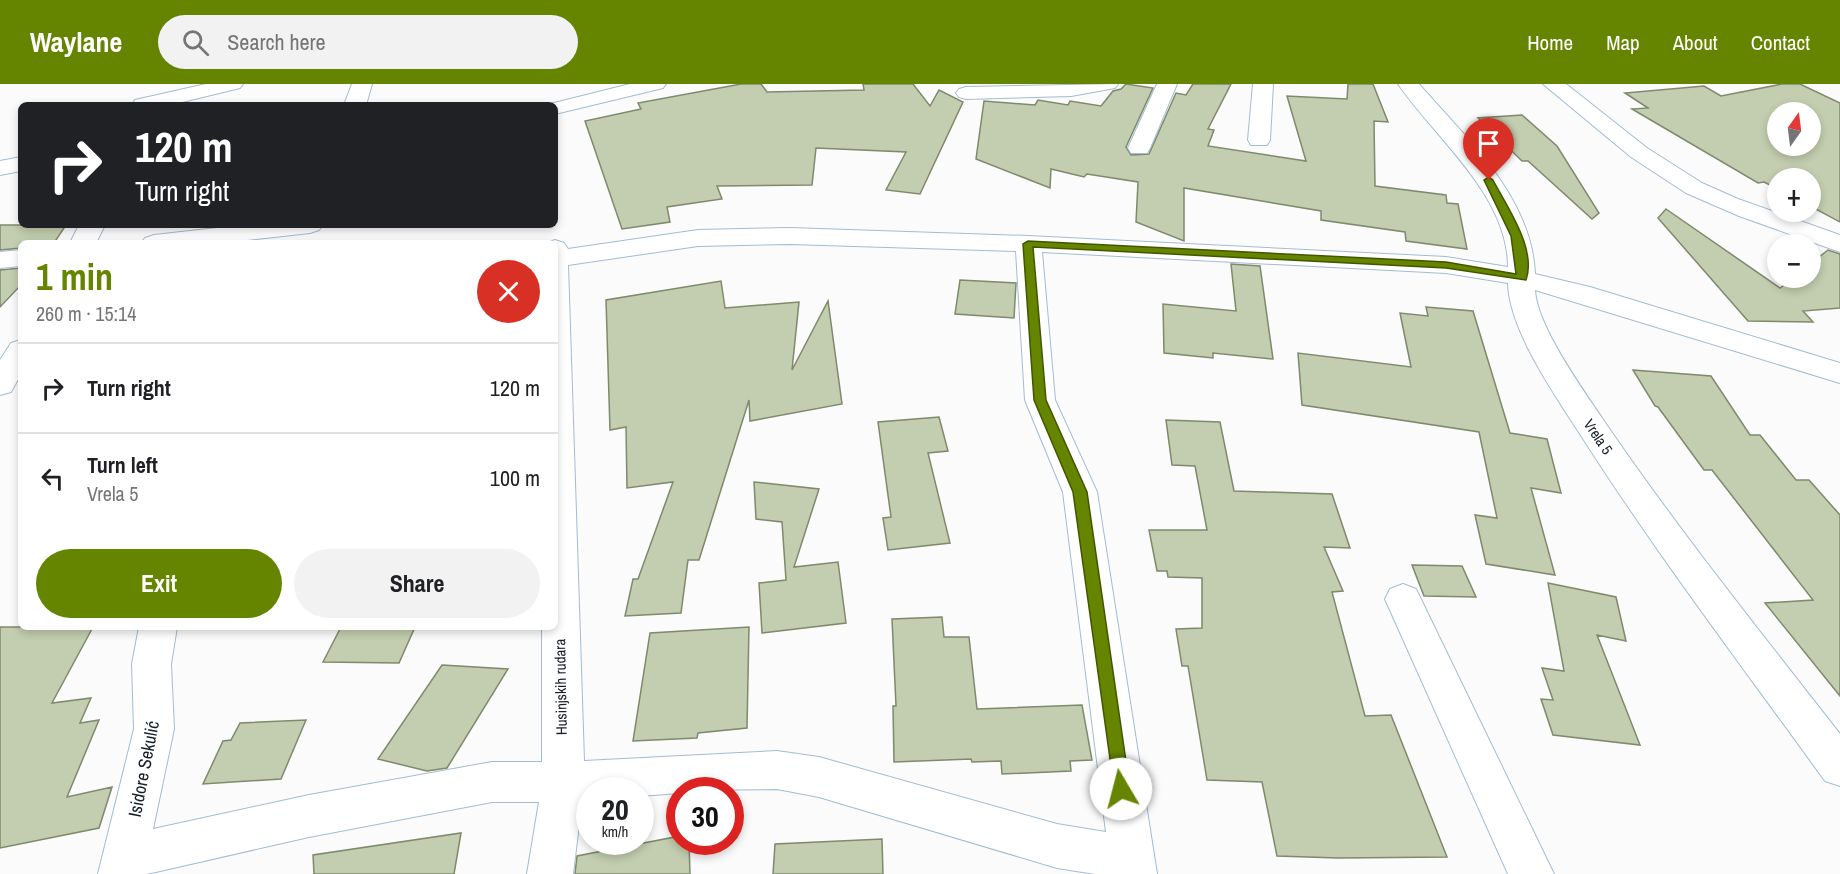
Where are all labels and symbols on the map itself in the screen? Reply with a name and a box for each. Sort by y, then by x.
north arrow [1767,102,1821,156]
pin [1463,118,1514,180]
street label: Vrela 5 [1579,415,1618,459]
street label: Husinjskih rudara [549,638,572,735]
street label: Isidore Sekulić [122,719,165,819]
position arrow [1089,757,1153,821]
speed limit sign: 30 [666,777,744,855]

